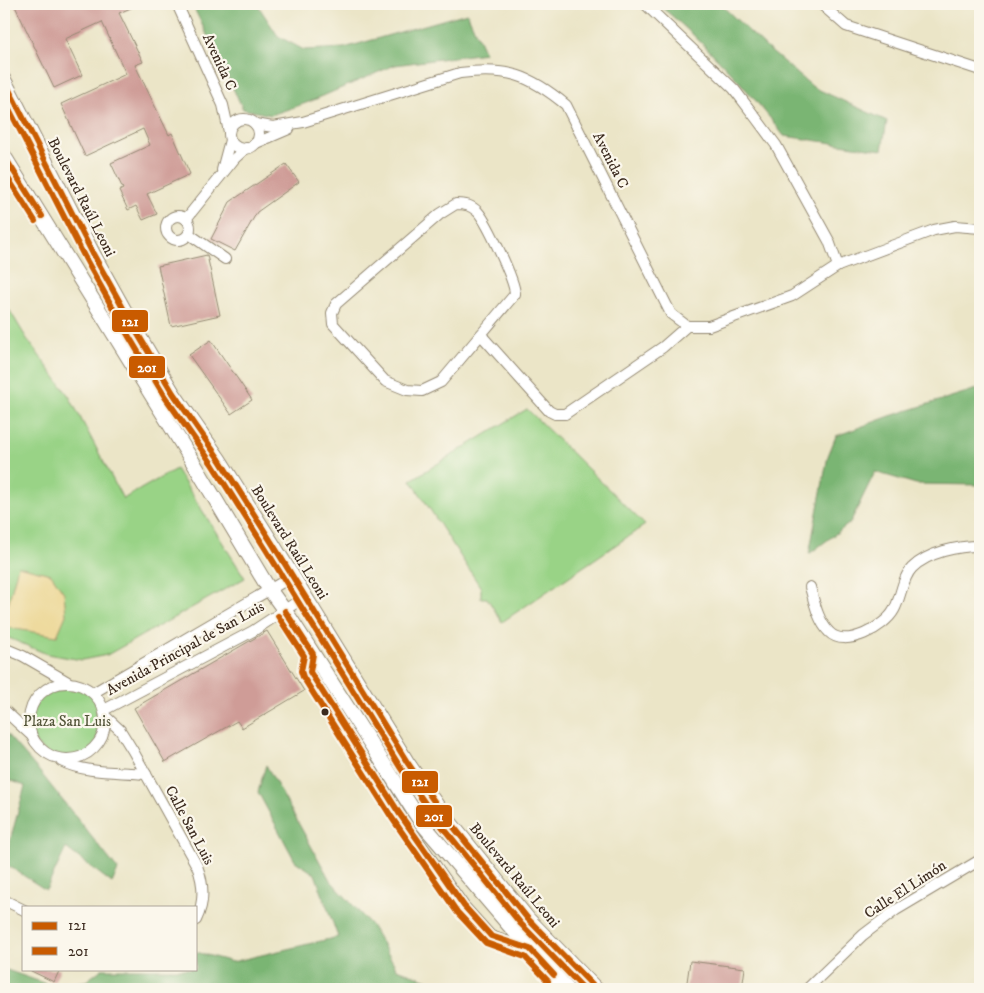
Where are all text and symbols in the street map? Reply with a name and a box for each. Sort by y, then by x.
street label: Avenida C [198,31,241,94]
street label: Avenida C [588,129,633,192]
street label: Boulevard Raúl Leoni [43,134,120,260]
line badge: 121 [111,309,149,333]
text: 121 [121,313,139,331]
line badge: 201 [128,355,166,379]
text: 201 [137,359,157,377]
street label: Boulevard Raúl Leoni [247,482,332,603]
street label: Avenida Principal de San Luis [103,597,268,700]
unlabelled marker [320,707,330,717]
park label: Plaza San Luis [23,712,111,731]
line badge: 121 [401,770,439,794]
text: 121 [411,773,429,791]
street label: Calle San Luis [161,782,218,868]
line badge: 201 [415,804,453,828]
text: 201 [424,808,444,826]
street label: Boulevard Raúl Leoni [465,819,564,932]
street label: Calle El Limón [861,856,950,923]
legend [22,906,198,970]
text: 121 [68,916,86,935]
text: 201 [68,942,89,961]

